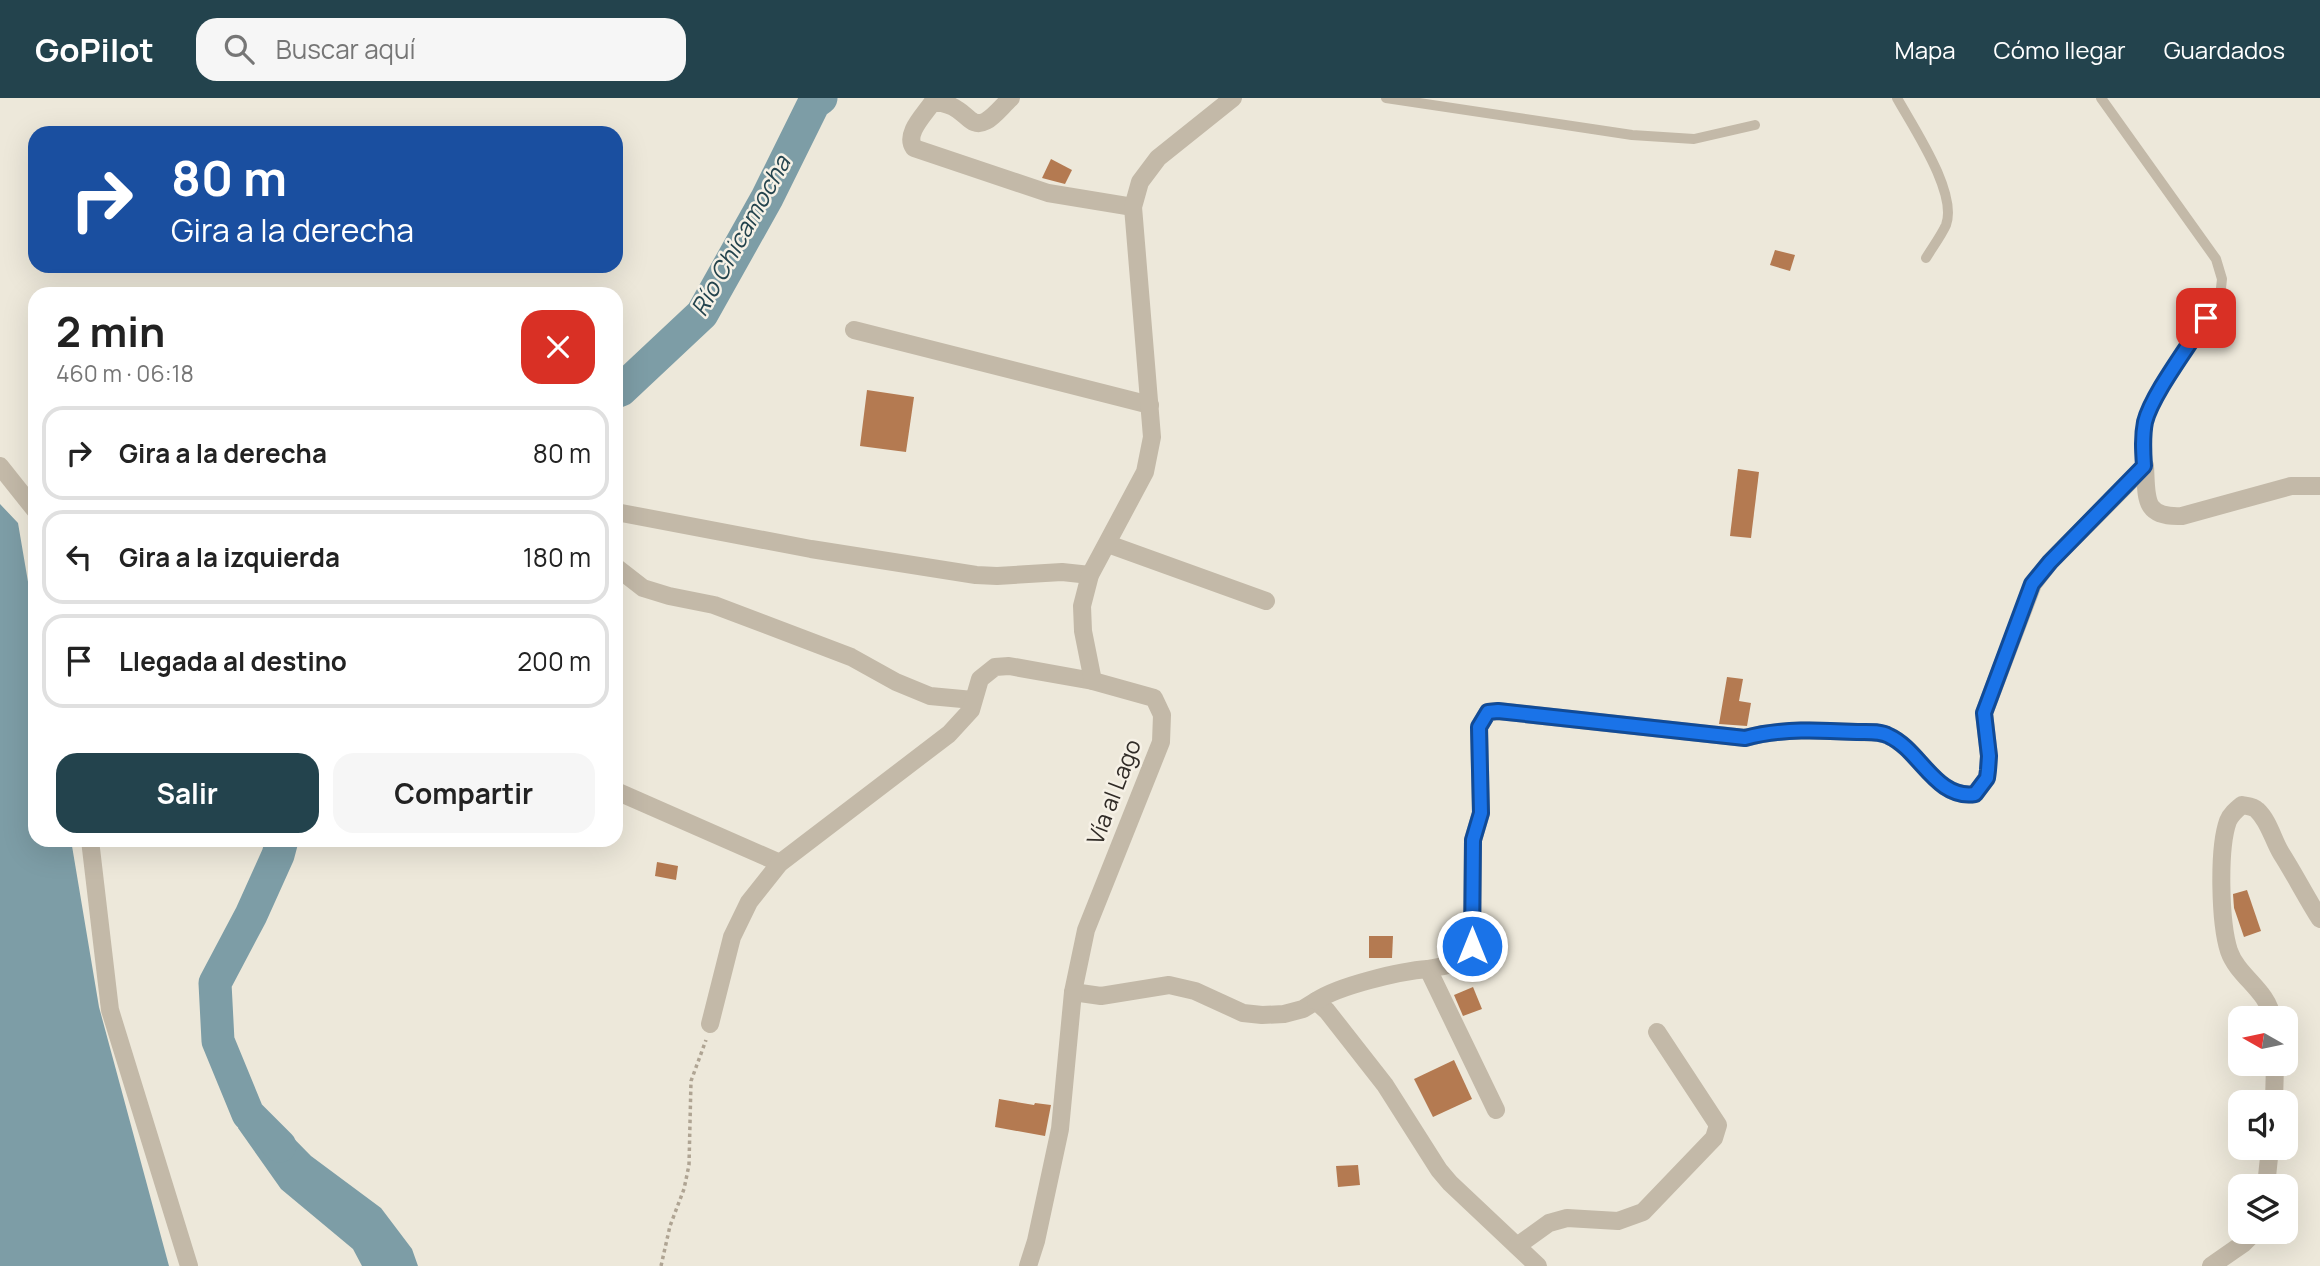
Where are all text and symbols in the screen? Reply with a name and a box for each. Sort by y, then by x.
search box [196,18,686,81]
text: GoPilot [35,27,154,72]
icon: search [220,30,258,68]
text: Buscar aquí [276,31,416,67]
text: Mapa [1895,33,1956,66]
text: Cómo llegar [1994,33,2126,66]
text: Guardados [2164,33,2285,66]
text: 80 m [171,144,287,211]
water label: Río Chicamocha [682,148,798,321]
icon: right [56,154,147,245]
text: Gira a la derecha [171,208,414,252]
pin [2176,288,2236,348]
icon: arrive [2187,299,2225,337]
text: 2 min [56,302,165,360]
button: close [521,310,595,384]
text: 460 m · 06:18 [56,357,194,389]
icon: right [60,434,98,472]
text: Gira a la derecha [119,435,327,471]
text: 80 m [533,435,591,471]
icon: left [60,538,98,576]
text: Gira a la izquierda [119,539,340,575]
text: 180 m [523,539,591,575]
icon: arrive [60,642,98,680]
text: Llegada al destino [119,643,347,679]
text: 200 m [517,643,591,679]
street label: Vía al Lago [1078,734,1148,849]
button: Salir [56,753,319,833]
button: Compartir [333,753,595,833]
position arrow [1435,909,1509,983]
north arrow [2228,1006,2298,1076]
map controls [2228,1006,2298,1244]
button: sound [2228,1090,2298,1160]
button: layers [2228,1174,2298,1244]

